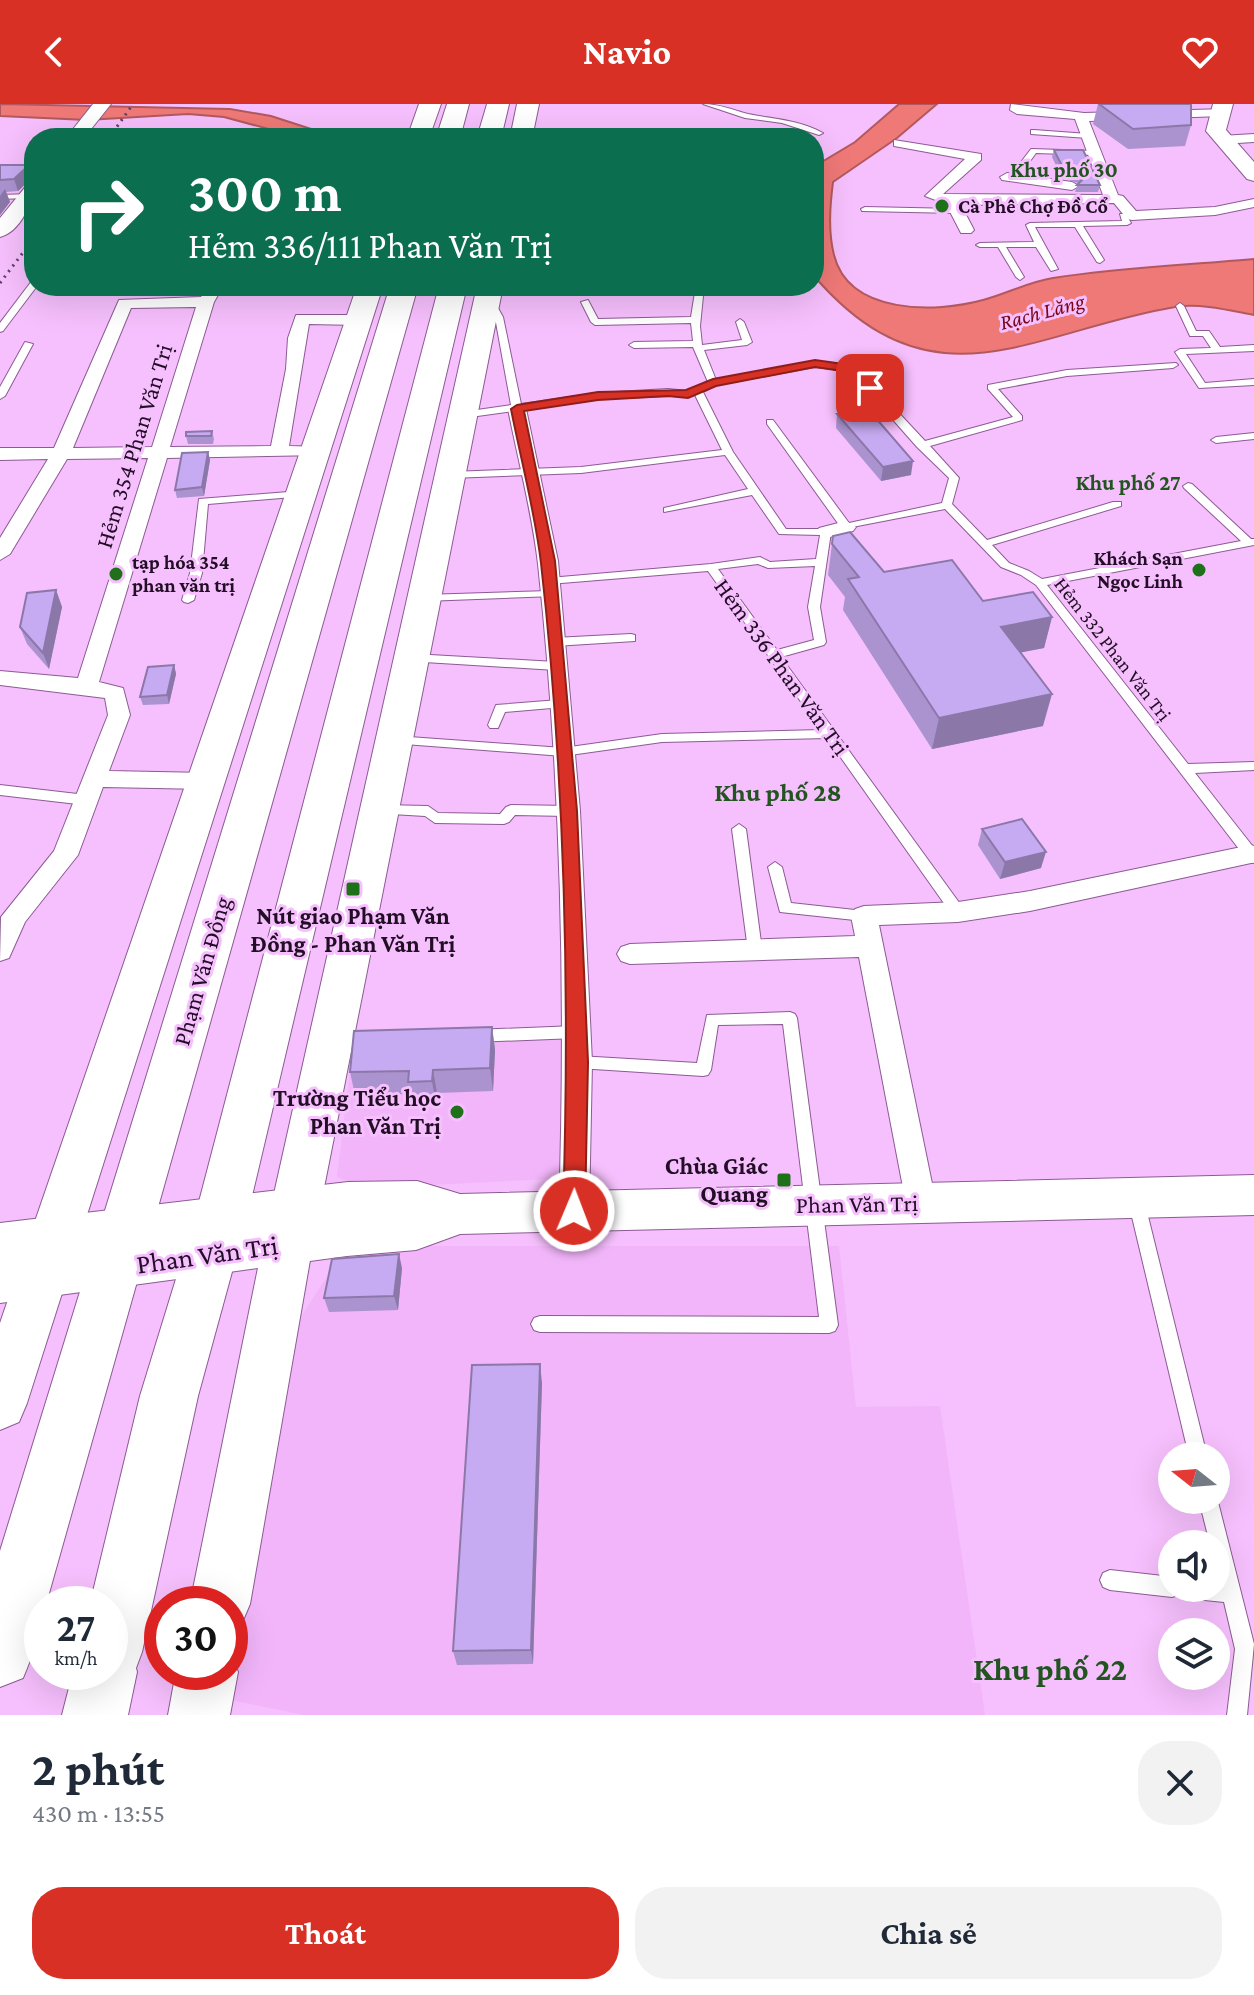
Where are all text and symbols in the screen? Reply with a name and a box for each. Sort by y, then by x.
icon: back [32,30,76,74]
icon: heart [1178,30,1222,74]
text: Navio [583,32,671,72]
district label: Khu phố 30 [1010,157,1118,182]
icon: right [56,160,160,264]
text: 300 m [188,161,342,223]
place label: Cà Phê Chợ Đồ Cổ [958,195,1108,217]
marker: Cà Phê Chợ Đồ Cổ [933,197,951,215]
text: Hẻm 336/111 Phan Văn Trị [188,226,552,266]
water label: Rạch Lăng [997,288,1088,335]
street label: Hẻm 354 Phan Văn Trị [90,341,177,551]
pin [836,354,904,422]
icon: arrive [848,366,892,410]
district label: Khu phố 27 [1075,470,1181,495]
place label: Khách Sạn Ngọc Linh [1094,547,1184,592]
place label: tạp hóa 354 phan văn trị [132,551,235,596]
marker: Khách Sạn Ngọc Linh [1190,561,1208,579]
marker: tạp hóa 354 phan văn trị [107,565,125,583]
street label: Hẻm 336 Phan Văn Trị [709,573,856,760]
street label: Hẻm 332 Phan Văn Trị [1049,573,1176,726]
district label: Khu phố 28 [714,778,842,807]
marker: Nút giao Phạm Văn Đồng - Phan Văn Trị [344,880,362,898]
street label: Phạm Văn Đồng [167,893,236,1048]
place label: Nút giao Phạm Văn Đồng - Phan Văn Trị [251,902,455,957]
place label: Trường Tiểu học Phan Văn Trị [273,1084,441,1139]
marker: Trường Tiểu học Phan Văn Trị [448,1103,466,1121]
place label: Chùa Giác Quang [665,1152,768,1207]
position arrow [532,1169,616,1253]
marker: Chùa Giác Quang [775,1171,793,1189]
street label: Phan Văn Trị [796,1189,918,1218]
street label: Phan Văn Trị [134,1229,280,1280]
north arrow [1158,1442,1230,1514]
map controls [1158,1442,1230,1690]
button: sound [1158,1530,1230,1602]
speed limit sign: 30 [144,1586,248,1690]
text: 27 [57,1605,95,1650]
button: layers [1158,1618,1230,1690]
text: km/h [54,1647,98,1669]
district label: Khu phố 22 [973,1651,1127,1687]
button: close [1138,1741,1222,1825]
text: 2 phút [32,1742,164,1795]
text: 430 m · 13:55 [32,1799,165,1828]
button: Thoát [32,1887,619,1979]
button: Chia sẻ [635,1887,1222,1979]

